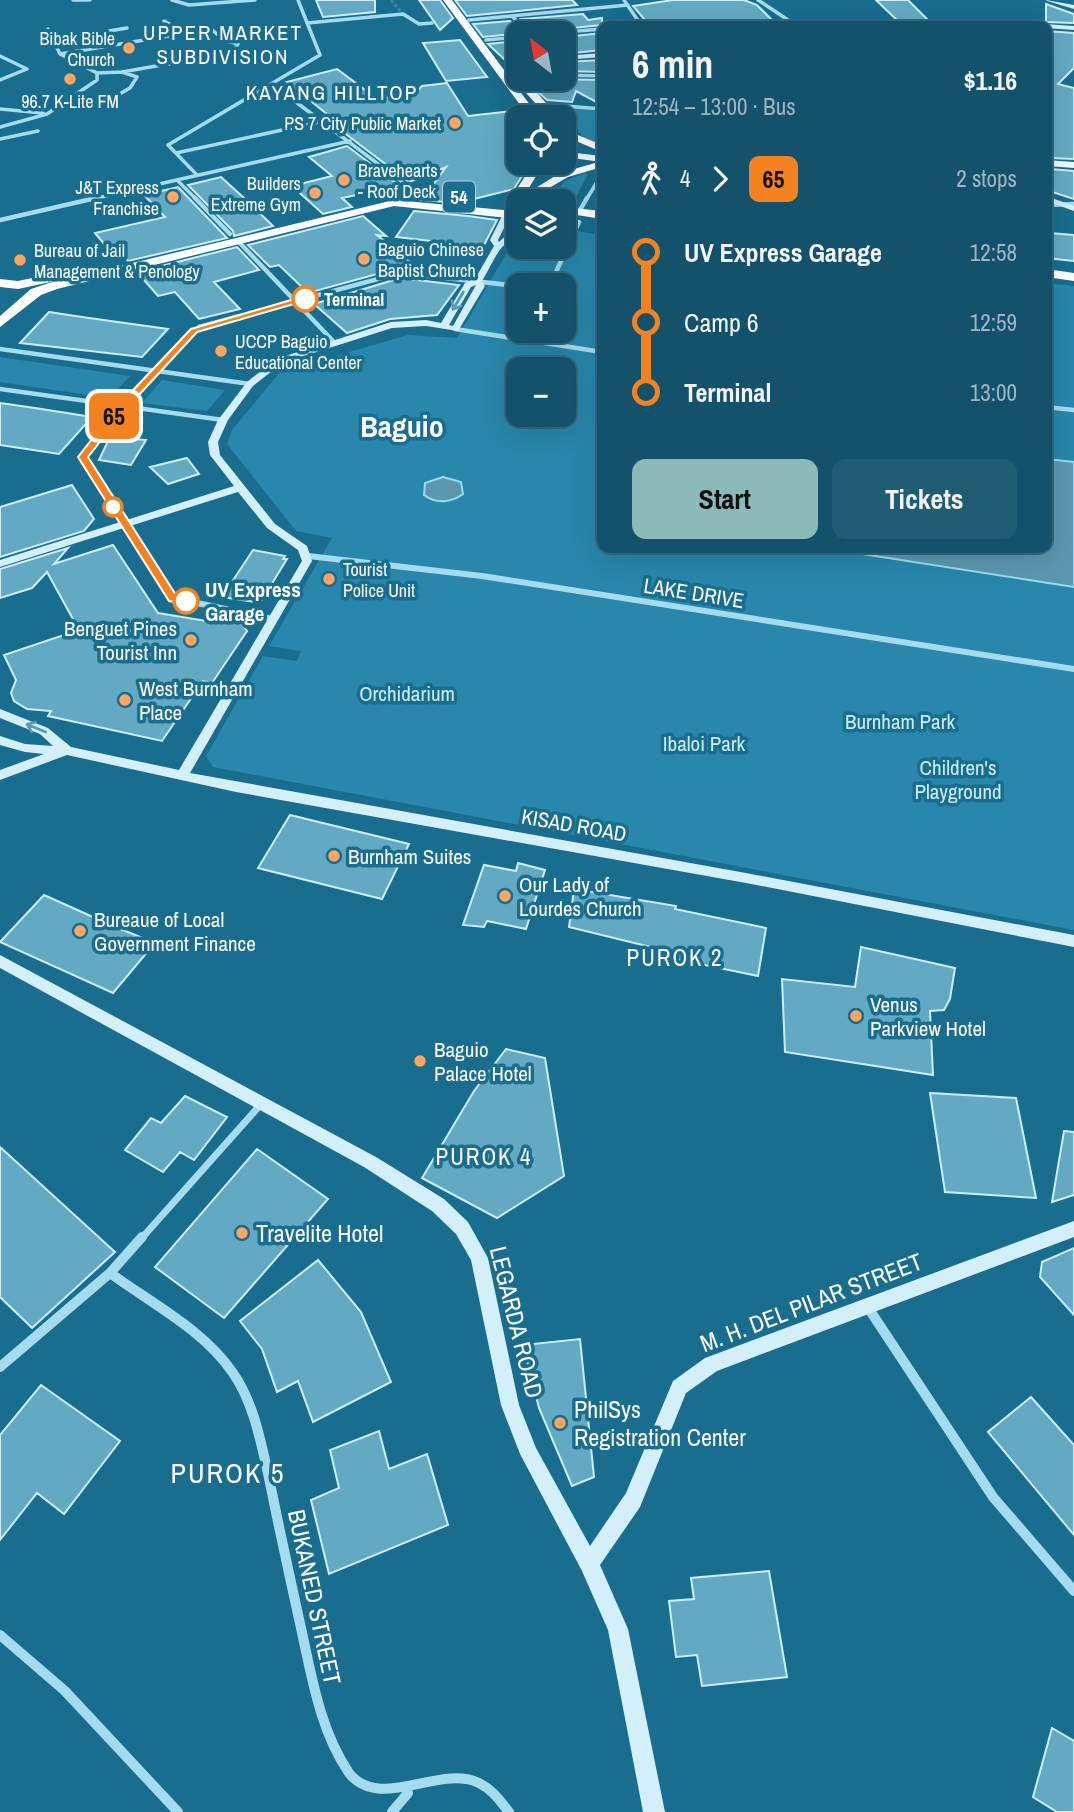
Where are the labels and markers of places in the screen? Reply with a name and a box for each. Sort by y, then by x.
place label: Bibak Bible Church [40,26,115,72]
marker: Bibak Bible Church [121,40,137,56]
marker: 96.7 K-Lite FM [62,71,78,87]
place label: 96.7 K-Lite FM [21,89,119,114]
place label: PS 7 City Public Market [284,111,441,136]
marker: PS 7 City Public Market [447,115,463,131]
place label: Bravehearts - Roof Deck [358,158,438,204]
place label: Builders Extreme Gym [211,171,301,217]
marker: Bravehearts - Roof Deck [336,172,352,188]
place label: J&T Express Franchise [76,175,159,221]
marker: Builders Extreme Gym [307,185,323,201]
marker: J&T Express Franchise [165,189,181,205]
place label: Baguio Chinese Baptist Church [378,237,484,283]
place label: Bureau of Jail Management & Penology [34,238,200,284]
marker: Baguio Chinese Baptist Church [356,251,372,267]
marker: Bureau of Jail Management & Penology [12,252,28,268]
marker: Terminal [292,286,318,312]
place label: Terminal [324,287,384,312]
place label: UCCP Baguio Educational Center [235,329,361,375]
marker: UCCP Baguio Educational Center [213,343,229,359]
unlabelled marker [103,497,123,517]
place label: Tourist Police Unit [343,557,415,603]
marker: Tourist Police Unit [321,571,337,587]
place label: UV Express Garage [205,575,301,628]
marker: UV Express Garage [173,588,199,614]
place label: Benguet Pines Tourist Inn [64,614,177,667]
marker: Benguet Pines Tourist Inn [183,632,199,648]
place label: West Burnham Place [139,674,253,727]
marker: West Burnham Place [117,692,133,708]
place label: Burnham Suites [348,842,471,871]
marker: Burnham Suites [326,848,342,864]
place label: Our Lady of Lourdes Church [519,870,642,923]
marker: Our Lady of Lourdes Church [497,888,513,904]
place label: Bureaue of Local Government Finance [94,905,256,958]
marker: Bureaue of Local Government Finance [72,923,88,939]
place label: Venus Parkview Hotel [870,990,986,1043]
marker: Venus Parkview Hotel [848,1008,864,1024]
place label: Baguio Palace Hotel [434,1035,532,1088]
marker: Baguio Palace Hotel [412,1053,428,1069]
place label: Travelite Hotel [256,1217,383,1249]
marker: Travelite Hotel [234,1225,250,1241]
place label: PhilSys Registration Center [574,1393,746,1453]
marker: PhilSys Registration Center [552,1415,568,1431]

